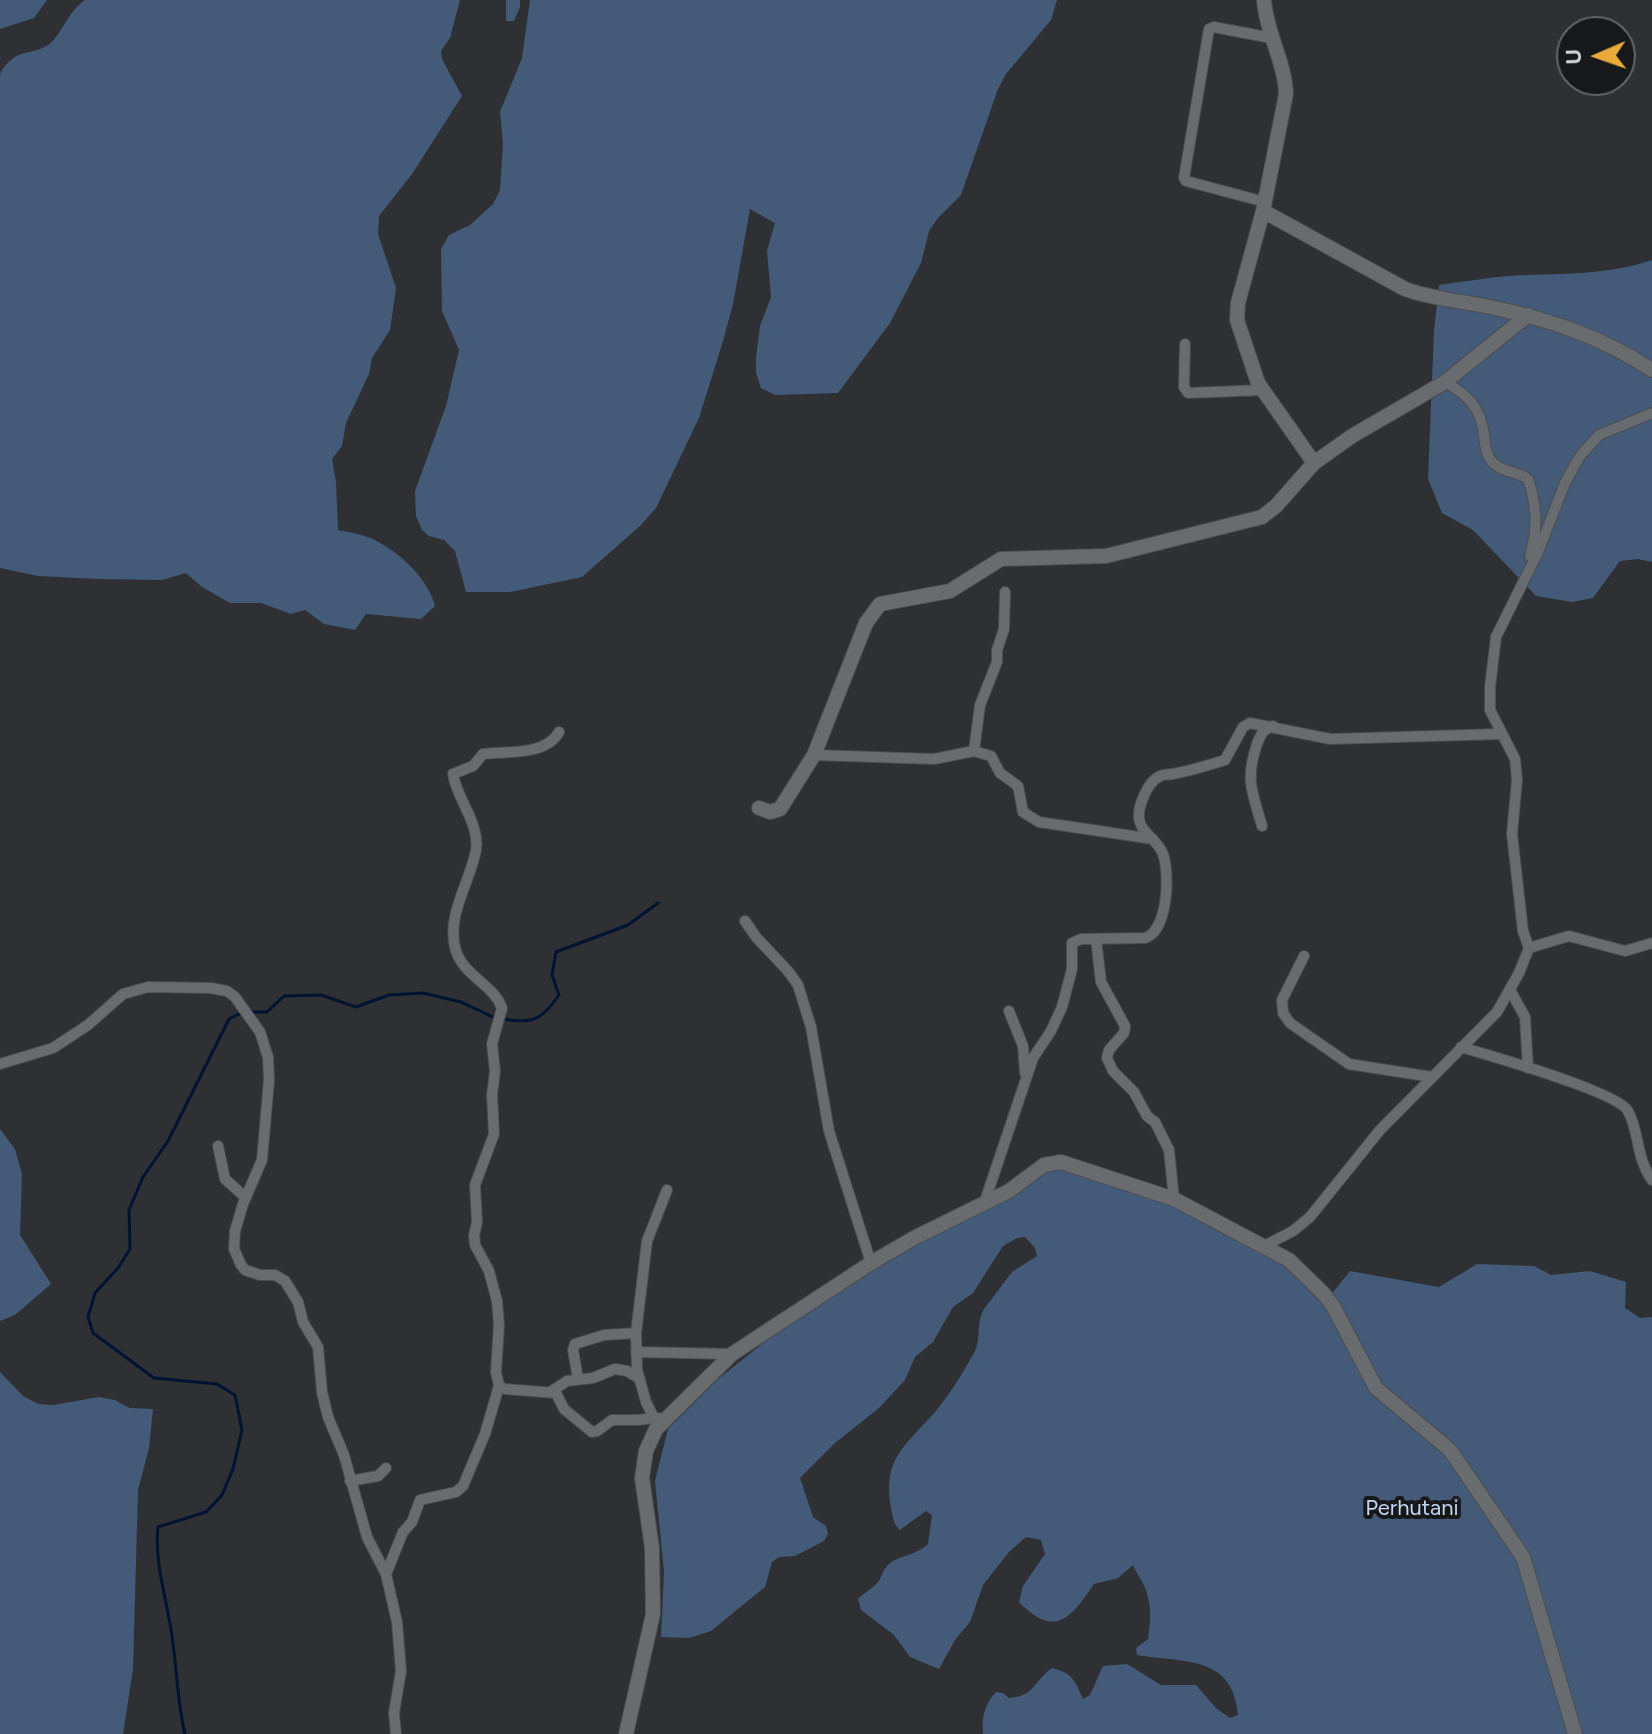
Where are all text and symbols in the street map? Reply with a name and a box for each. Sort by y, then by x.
north arrow [1556,16,1636,96]
text: U [1560,49,1587,65]
park label: Perhutani [1365,1496,1459,1522]

